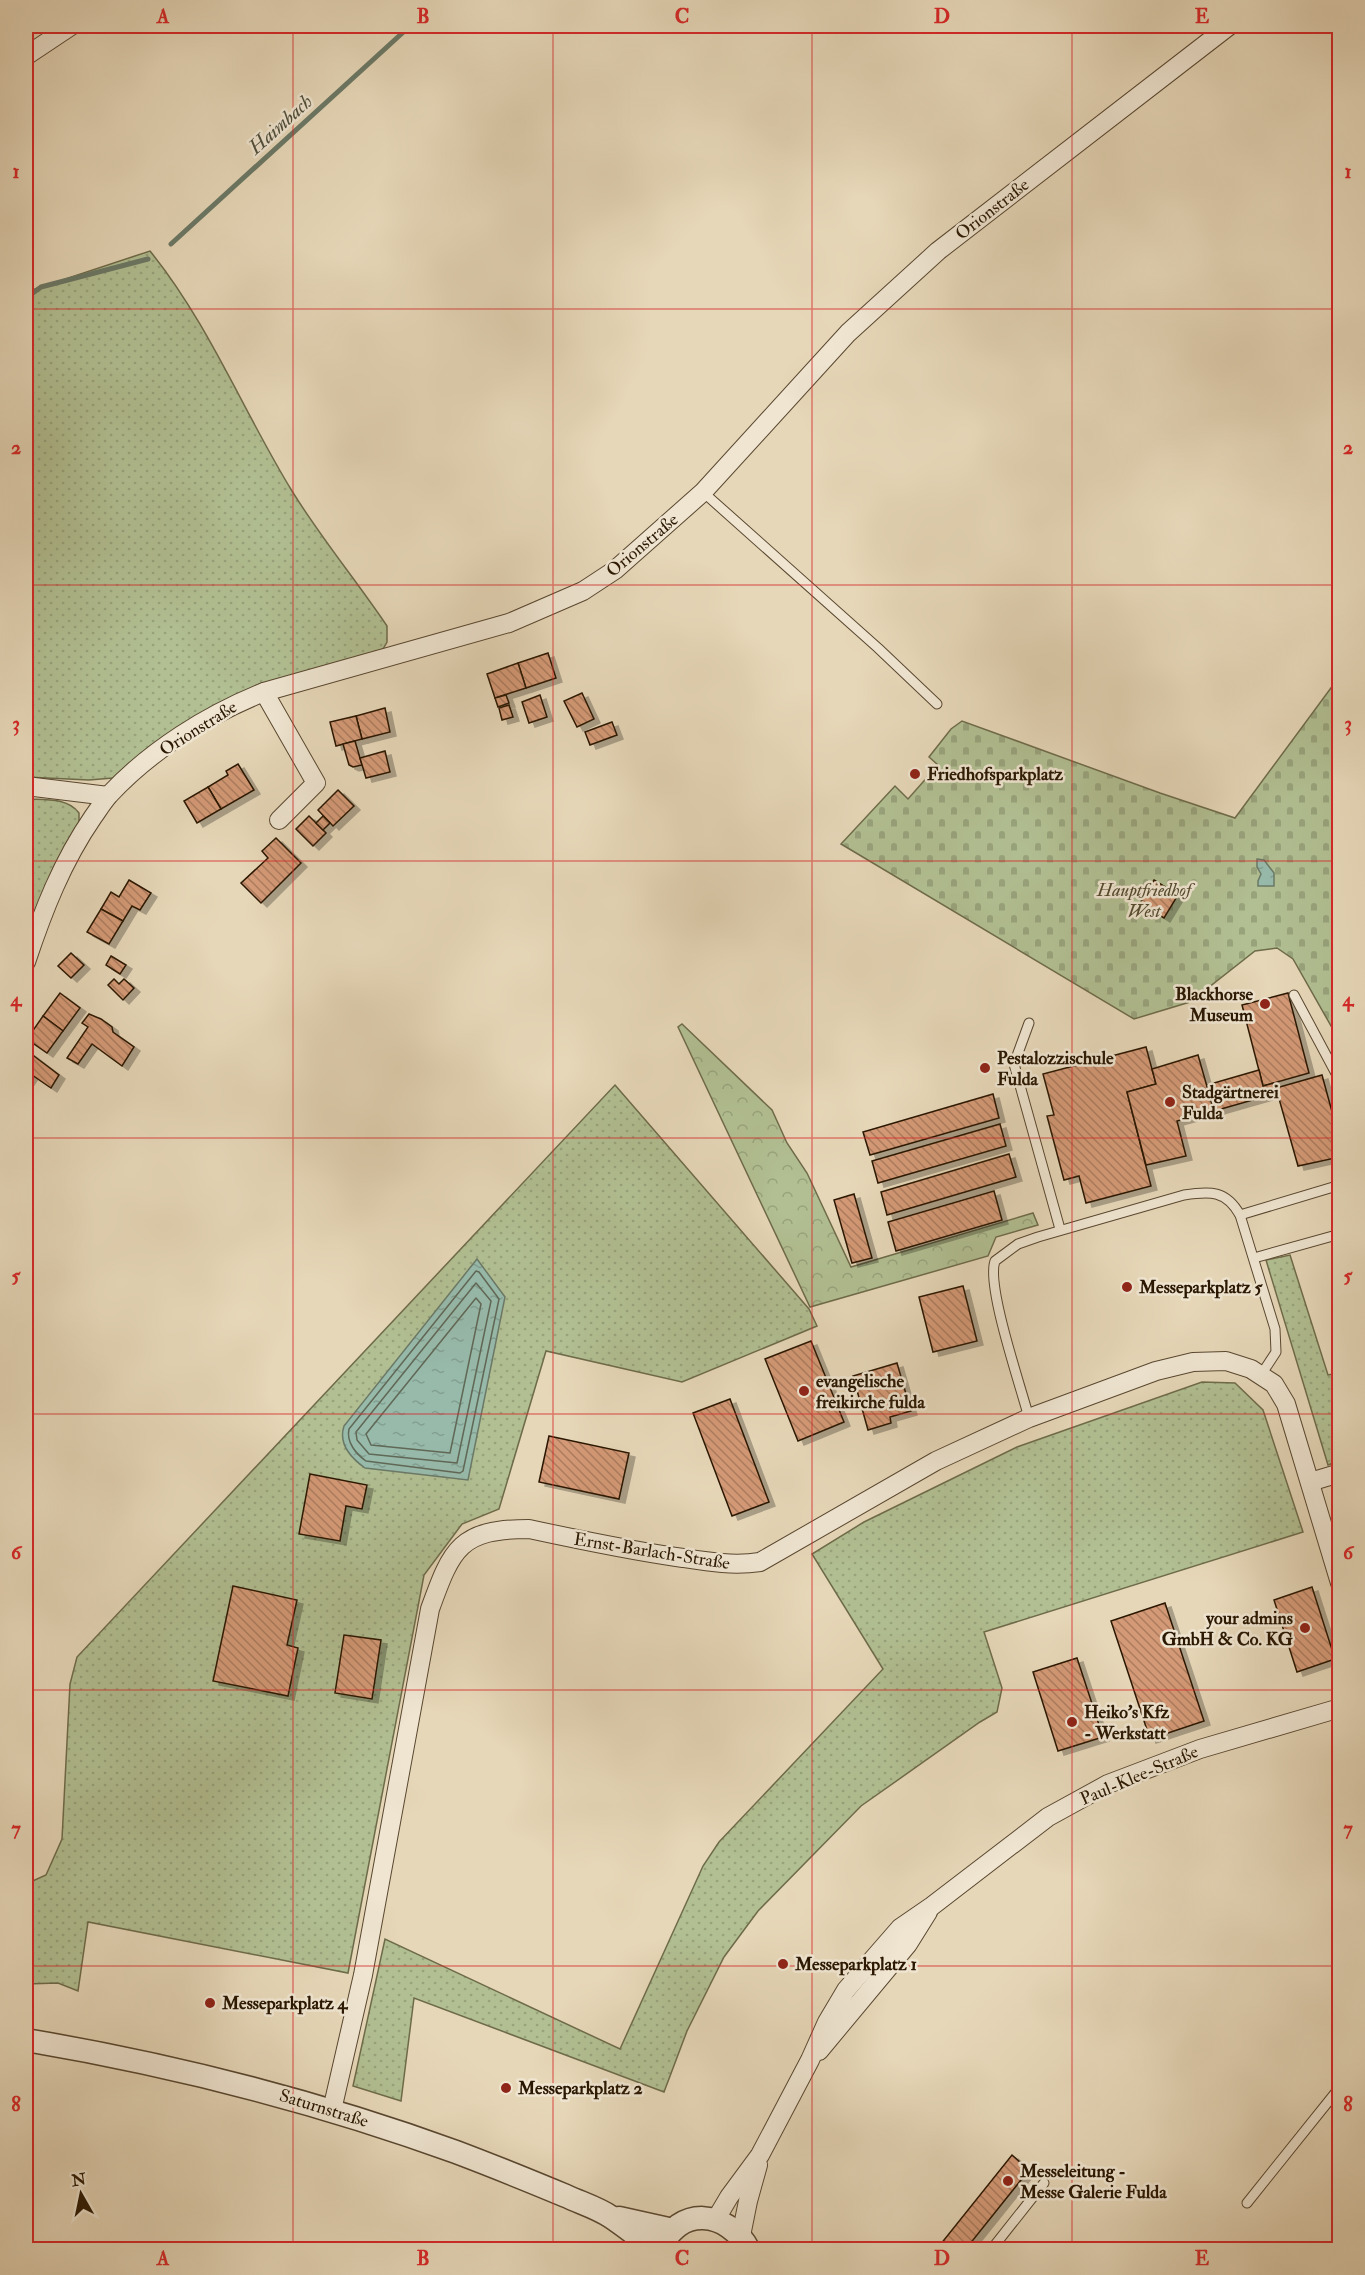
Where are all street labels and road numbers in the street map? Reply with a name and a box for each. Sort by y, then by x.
street label: Orionstraße [951,173,1034,245]
street label: Orionstraße [601,508,684,582]
street label: Orionstraße [155,695,242,761]
street label: Ernst-Barlach-Straße [572,1528,732,1575]
street label: Paul-Klee-Straße [1077,1740,1202,1811]
street label: Saturnstraße [277,2084,372,2133]

